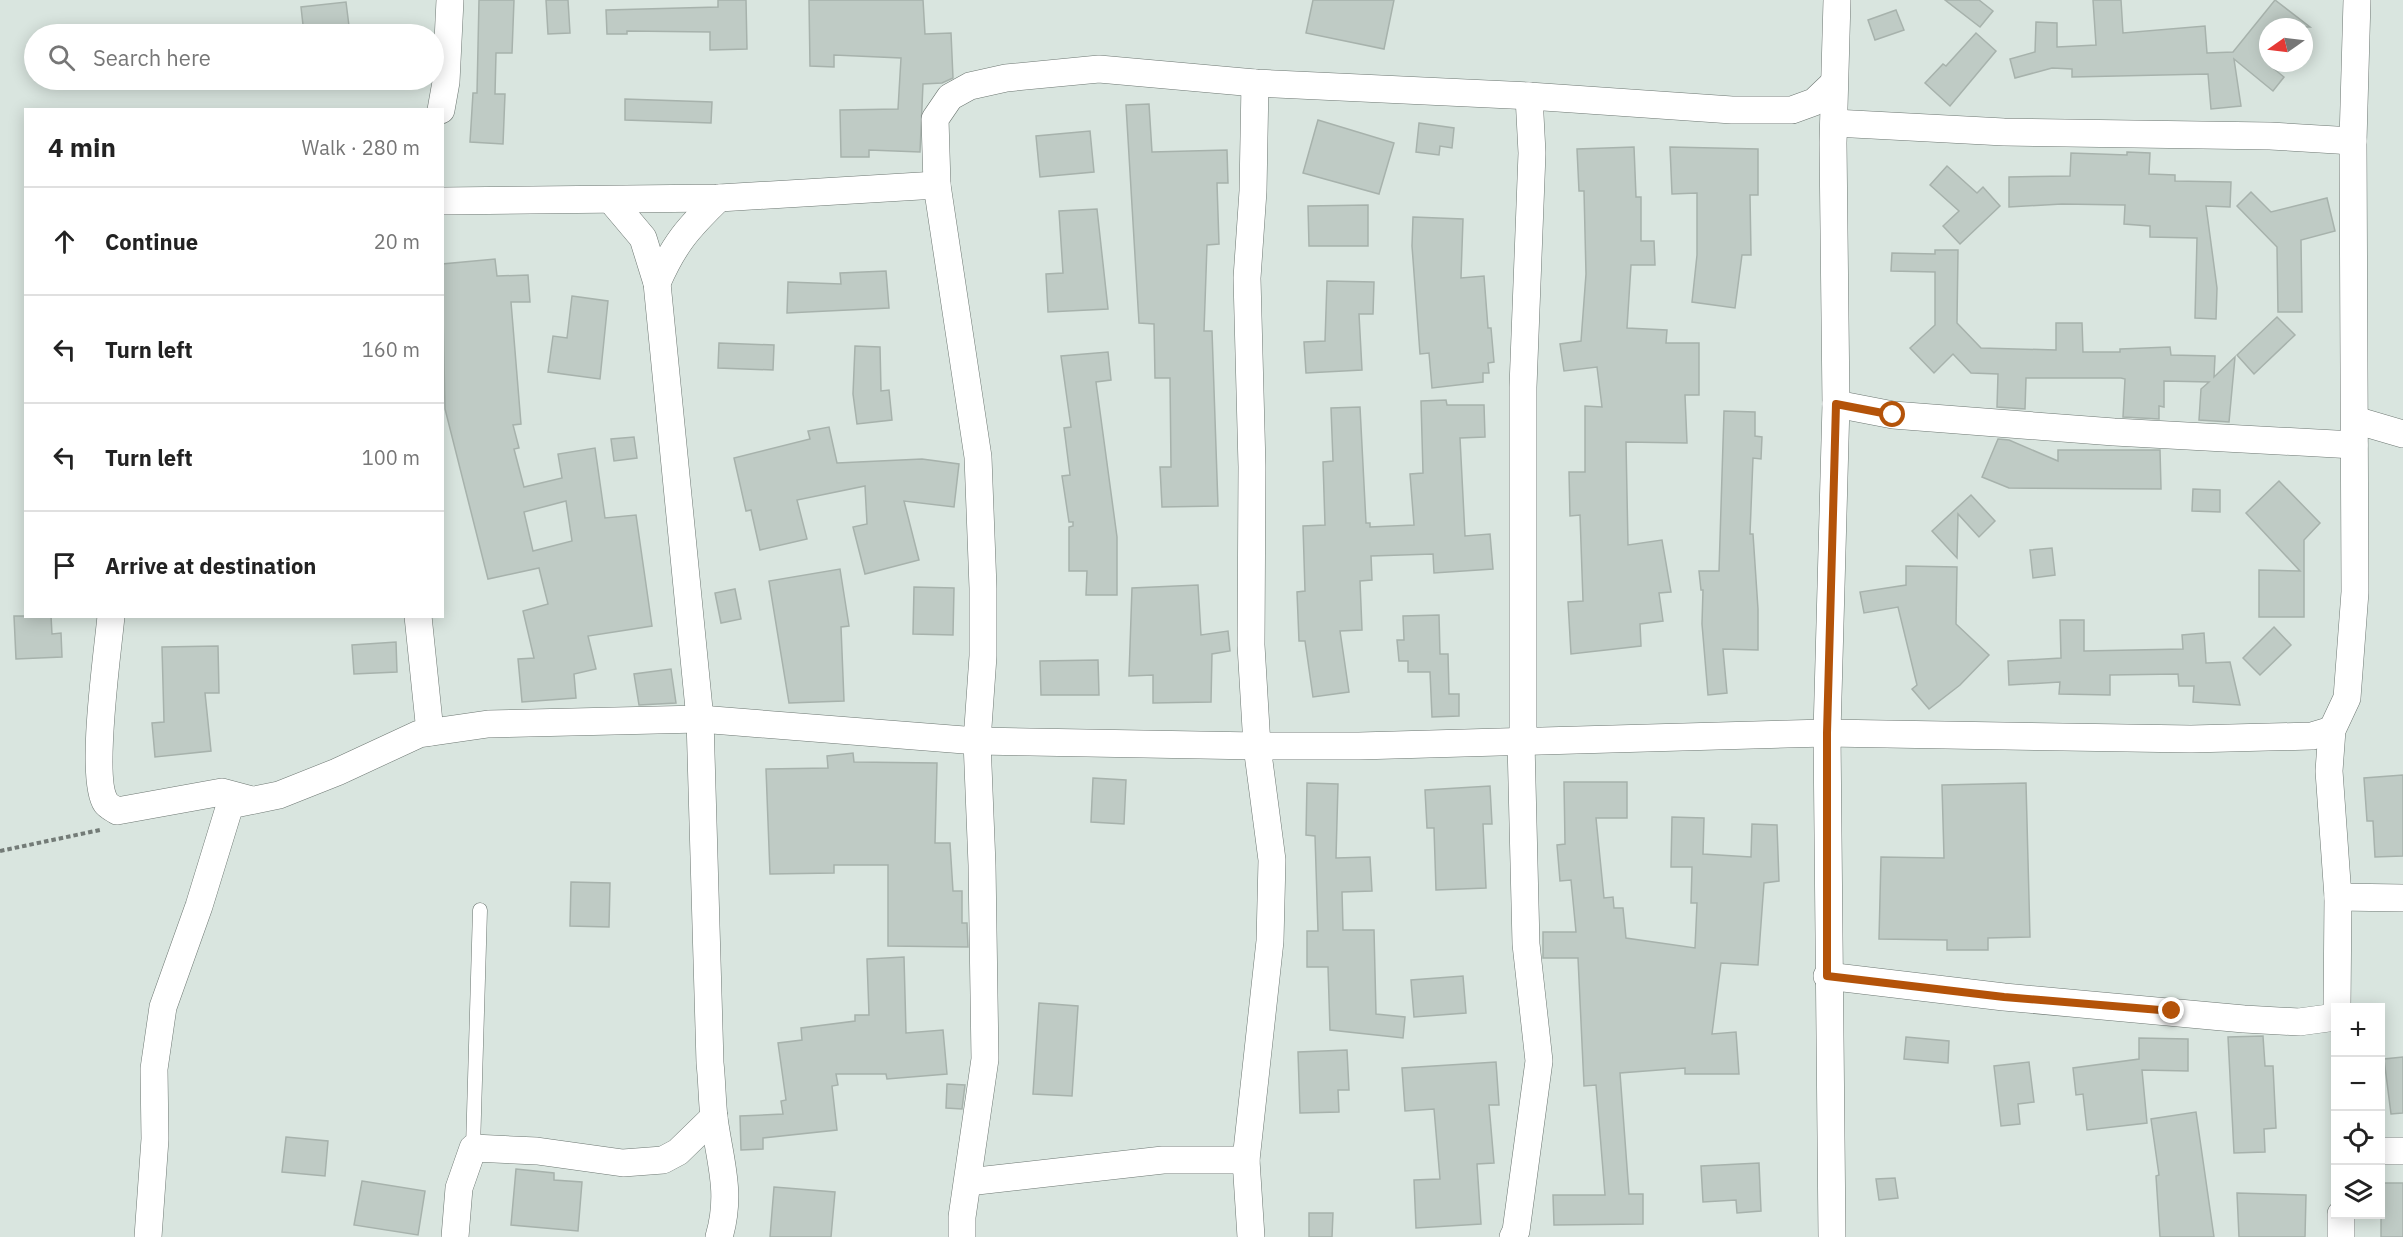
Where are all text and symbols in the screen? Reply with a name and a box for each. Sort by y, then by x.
north arrow [2259,18,2313,72]
search box [24,24,444,90]
icon: search [45,41,78,74]
text: Search here [93,43,211,72]
text: 4 min [48,130,116,164]
text: Walk · 280 m [302,134,420,161]
icon: ahead [48,225,81,258]
text: Continue [105,227,198,256]
text: 20 m [374,228,420,255]
icon: left [48,333,81,366]
text: Turn left [105,335,193,364]
text: 160 m [362,336,420,363]
route start [1879,401,1905,427]
icon: left [48,441,81,474]
text: Turn left [105,443,193,472]
text: 100 m [362,444,420,471]
icon: arrive [48,549,81,582]
text: Arrive at destination [105,551,316,580]
route end [2158,997,2184,1023]
map controls [2331,1003,2385,1219]
button: + [2331,1003,2385,1057]
button: − [2331,1057,2385,1111]
button: locate [2331,1111,2385,1165]
button: layers [2331,1165,2385,1219]

